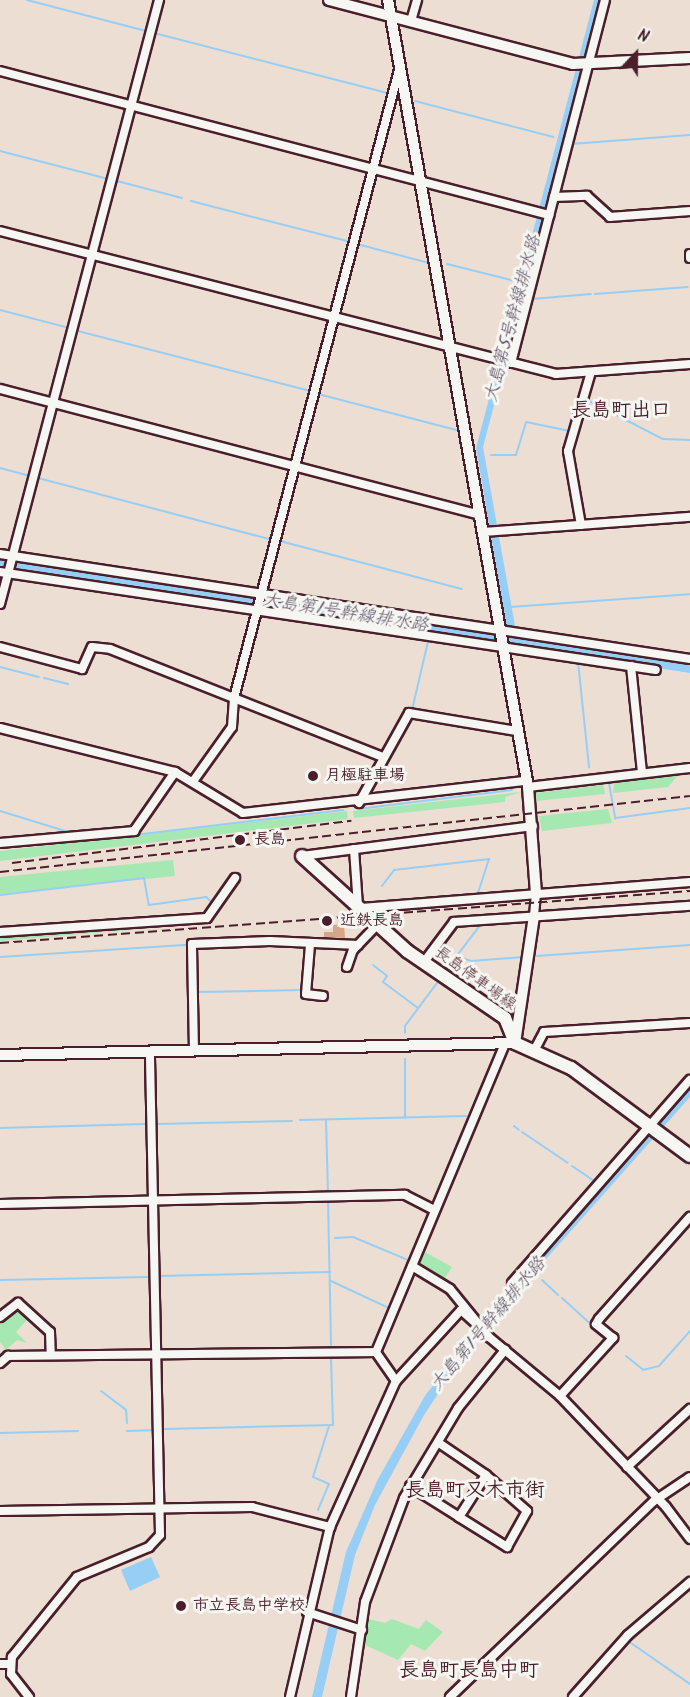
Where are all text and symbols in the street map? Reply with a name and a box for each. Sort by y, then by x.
text: N [634,23,652,50]
north arrow [606,24,666,84]
water label: 大島第5号幹線排水路 [481,233,547,405]
district label: 長島町出口 [571,399,671,423]
water label: 大島第1号幹線排水路 [261,590,429,638]
place label: 月極駐車場 [325,766,405,786]
marker: 月極駐車場 [306,769,320,783]
place label: 長島 [254,830,286,850]
marker: 長島 [231,831,249,849]
place label: 近鉄長島 [340,911,404,931]
marker: 近鉄長島 [318,912,336,930]
street label: 長島停車場線 [431,943,519,1015]
water label: 大島第1号幹線排水路 [427,1254,551,1396]
district label: 長島町又木市街 [405,1479,545,1503]
place label: 市立長島中学校 [193,1596,305,1616]
marker: 市立長島中学校 [174,1599,188,1613]
district label: 長島町長島中町 [399,1659,539,1683]

